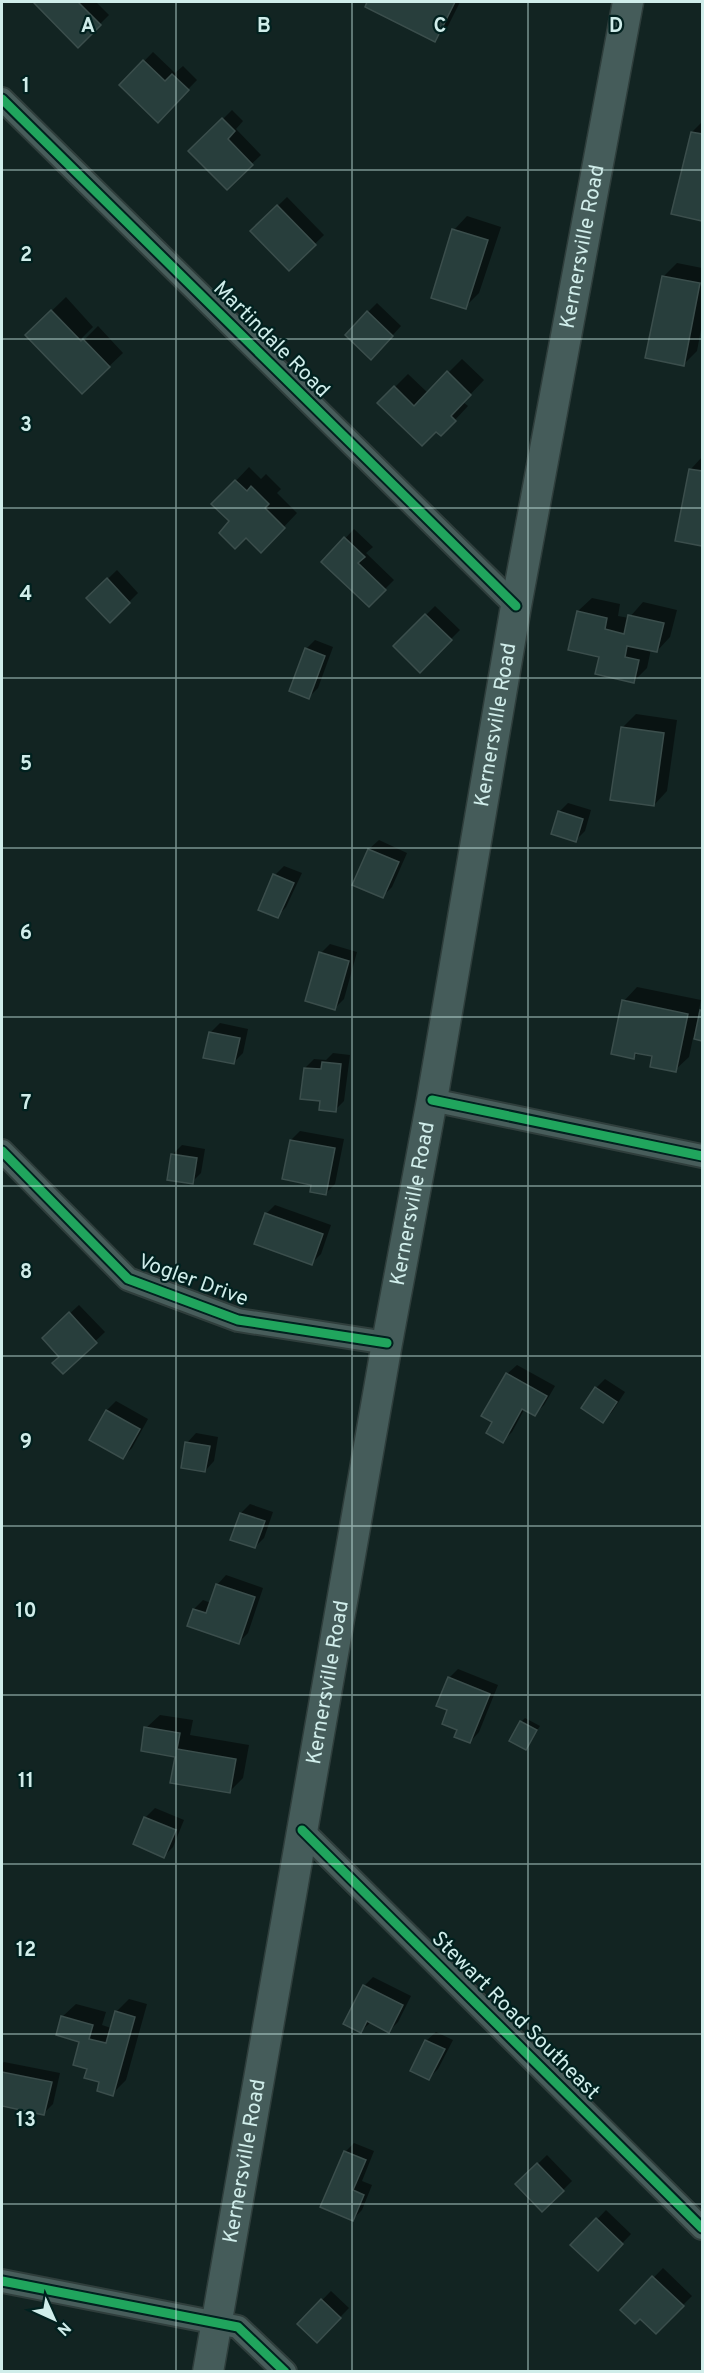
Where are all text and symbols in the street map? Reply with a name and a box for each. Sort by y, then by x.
text: A [81,14,95,40]
text: B [257,14,271,40]
text: C [434,14,446,40]
text: D [609,14,623,40]
text: 1 [22,74,30,100]
street label: Kernersville Road [554,163,611,331]
text: 2 [20,243,32,269]
street label: Martindale Road [207,276,335,404]
text: 3 [20,413,32,439]
text: 4 [20,582,32,608]
street label: Kernersville Road [469,641,523,809]
text: 5 [20,752,32,778]
text: 6 [20,921,32,947]
text: 7 [21,1091,31,1117]
street label: Kernersville Road [384,1120,441,1288]
street label: Vogler Drive [134,1249,252,1313]
text: 8 [20,1260,32,1286]
text: 9 [20,1430,32,1456]
street label: Kernersville Road [300,1598,356,1766]
text: 10 [15,1599,37,1625]
text: 11 [18,1769,34,1795]
street label: Stewart Road Southeast [425,1926,605,2106]
text: 12 [16,1938,36,1964]
street label: Kernersville Road [217,2077,272,2245]
text: 13 [16,2108,36,2134]
north arrow [24,2289,84,2349]
text: N [52,2317,74,2339]

